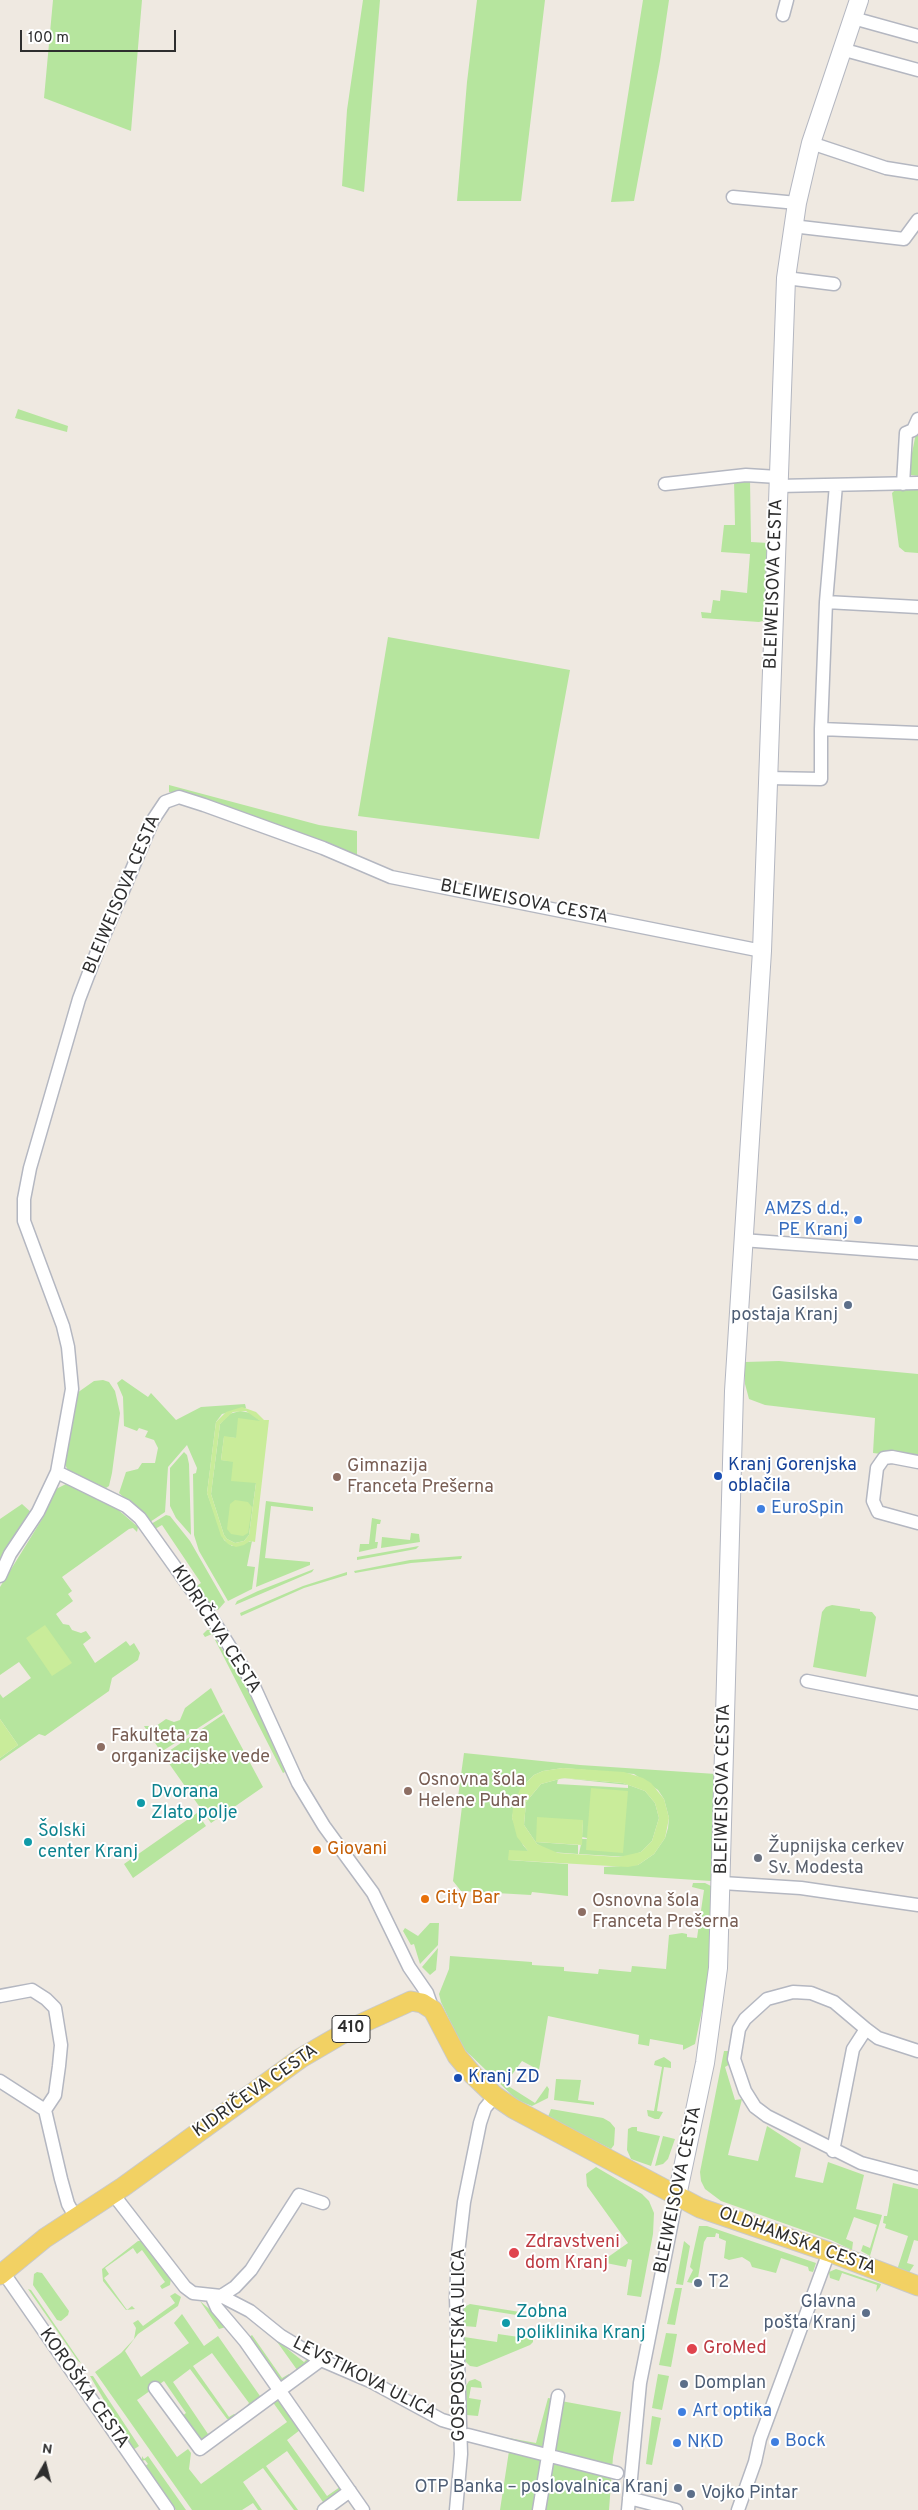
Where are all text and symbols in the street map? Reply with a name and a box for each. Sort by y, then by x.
scale bar [22,20,179,52]
text: 100 m [28,29,69,48]
street label: BLEIWEISOVA CESTA [761,498,789,670]
street label: BLEIWEISOVA CESTA [80,812,166,978]
street label: BLEIWEISOVA CESTA [438,876,610,930]
place label: AMZS d.d., PE Kranj [764,1199,848,1242]
marker: AMZS d.d., PE Kranj [852,1214,864,1226]
place label: Gasilska postaja Kranj [731,1284,838,1326]
marker: Gasilska postaja Kranj [842,1299,854,1311]
place label: Kranj Gorenjska oblačila [728,1455,857,1498]
place label: Gimnazija Franceta Prešerna [347,1456,494,1498]
marker: Kranj Gorenjska oblačila [712,1470,724,1482]
marker: Gimnazija Franceta Prešerna [331,1471,343,1483]
place label: EuroSpin [771,1498,844,1520]
marker: EuroSpin [755,1503,767,1515]
street label: KIDRIČEVA CESTA [166,1562,264,1698]
street label: BLEIWEISOVA CESTA [712,1703,736,1875]
place label: Fakulteta za organizacijske vede [111,1726,270,1768]
marker: Fakulteta za organizacijske vede [95,1741,107,1753]
place label: Osnovna šola Helene Puhar [418,1770,527,1812]
place label: Dvorana Zlato polje [151,1782,238,1825]
marker: Osnovna šola Helene Puhar [402,1785,414,1797]
marker: Dvorana Zlato polje [135,1797,147,1809]
place label: Šolski center Kranj [38,1821,138,1864]
marker: Šolski center Kranj [22,1836,34,1848]
place label: Župnijska cerkev Sv. Modesta [768,1837,904,1880]
place label: Giovani [327,1839,387,1861]
marker: Giovani [311,1844,323,1856]
marker: Župnijska cerkev Sv. Modesta [752,1852,764,1864]
place label: City Bar [435,1888,500,1910]
place label: Osnovna šola Franceta Prešerna [592,1891,739,1934]
marker: City Bar [419,1893,431,1905]
marker: Osnovna šola Franceta Prešerna [576,1906,588,1918]
road number: 410 [332,2016,370,2042]
street label: KIDRIČEVA CESTA [189,2041,323,2143]
place label: Kranj ZD [468,2067,540,2089]
marker: Kranj ZD [452,2072,464,2084]
street label: BLEIWEISOVA CESTA [651,2104,707,2276]
street label: OLDHAMSKA CESTA [715,2203,879,2281]
place label: Zdravstveni dom Kranj [525,2232,620,2274]
marker: Zdravstveni dom Kranj [507,2246,521,2260]
street label: GOSPOSVETSKA ULICA [449,2248,471,2442]
place label: T2 [708,2272,729,2294]
marker: T2 [692,2277,704,2289]
place label: Glavna pošta Kranj [764,2292,856,2334]
place label: Zobna poliklinika Kranj [516,2302,646,2344]
marker: Glavna pošta Kranj [860,2307,872,2319]
marker: Zobna poliklinika Kranj [500,2317,512,2329]
street label: KOROŠKA CESTA [34,2325,132,2453]
street label: LEVSTIKOVA ULICA [288,2333,440,2425]
place label: GroMed [703,2338,767,2360]
marker: GroMed [685,2342,699,2356]
place label: Domplan [694,2373,766,2395]
marker: Domplan [678,2378,690,2390]
place label: Art optika [692,2401,772,2423]
marker: Art optika [676,2406,688,2418]
place label: Bock [785,2431,826,2453]
place label: NKD [687,2432,724,2454]
marker: Bock [769,2436,781,2448]
marker: NKD [671,2437,683,2449]
north arrow [20,2440,70,2490]
text: N [41,2441,53,2459]
place label: OTP Banka – poslovalnica Kranj [414,2477,668,2499]
marker: OTP Banka – poslovalnica Kranj [672,2482,684,2494]
place label: Vojko Pintar [701,2483,798,2505]
marker: Vojko Pintar [685,2488,697,2500]

